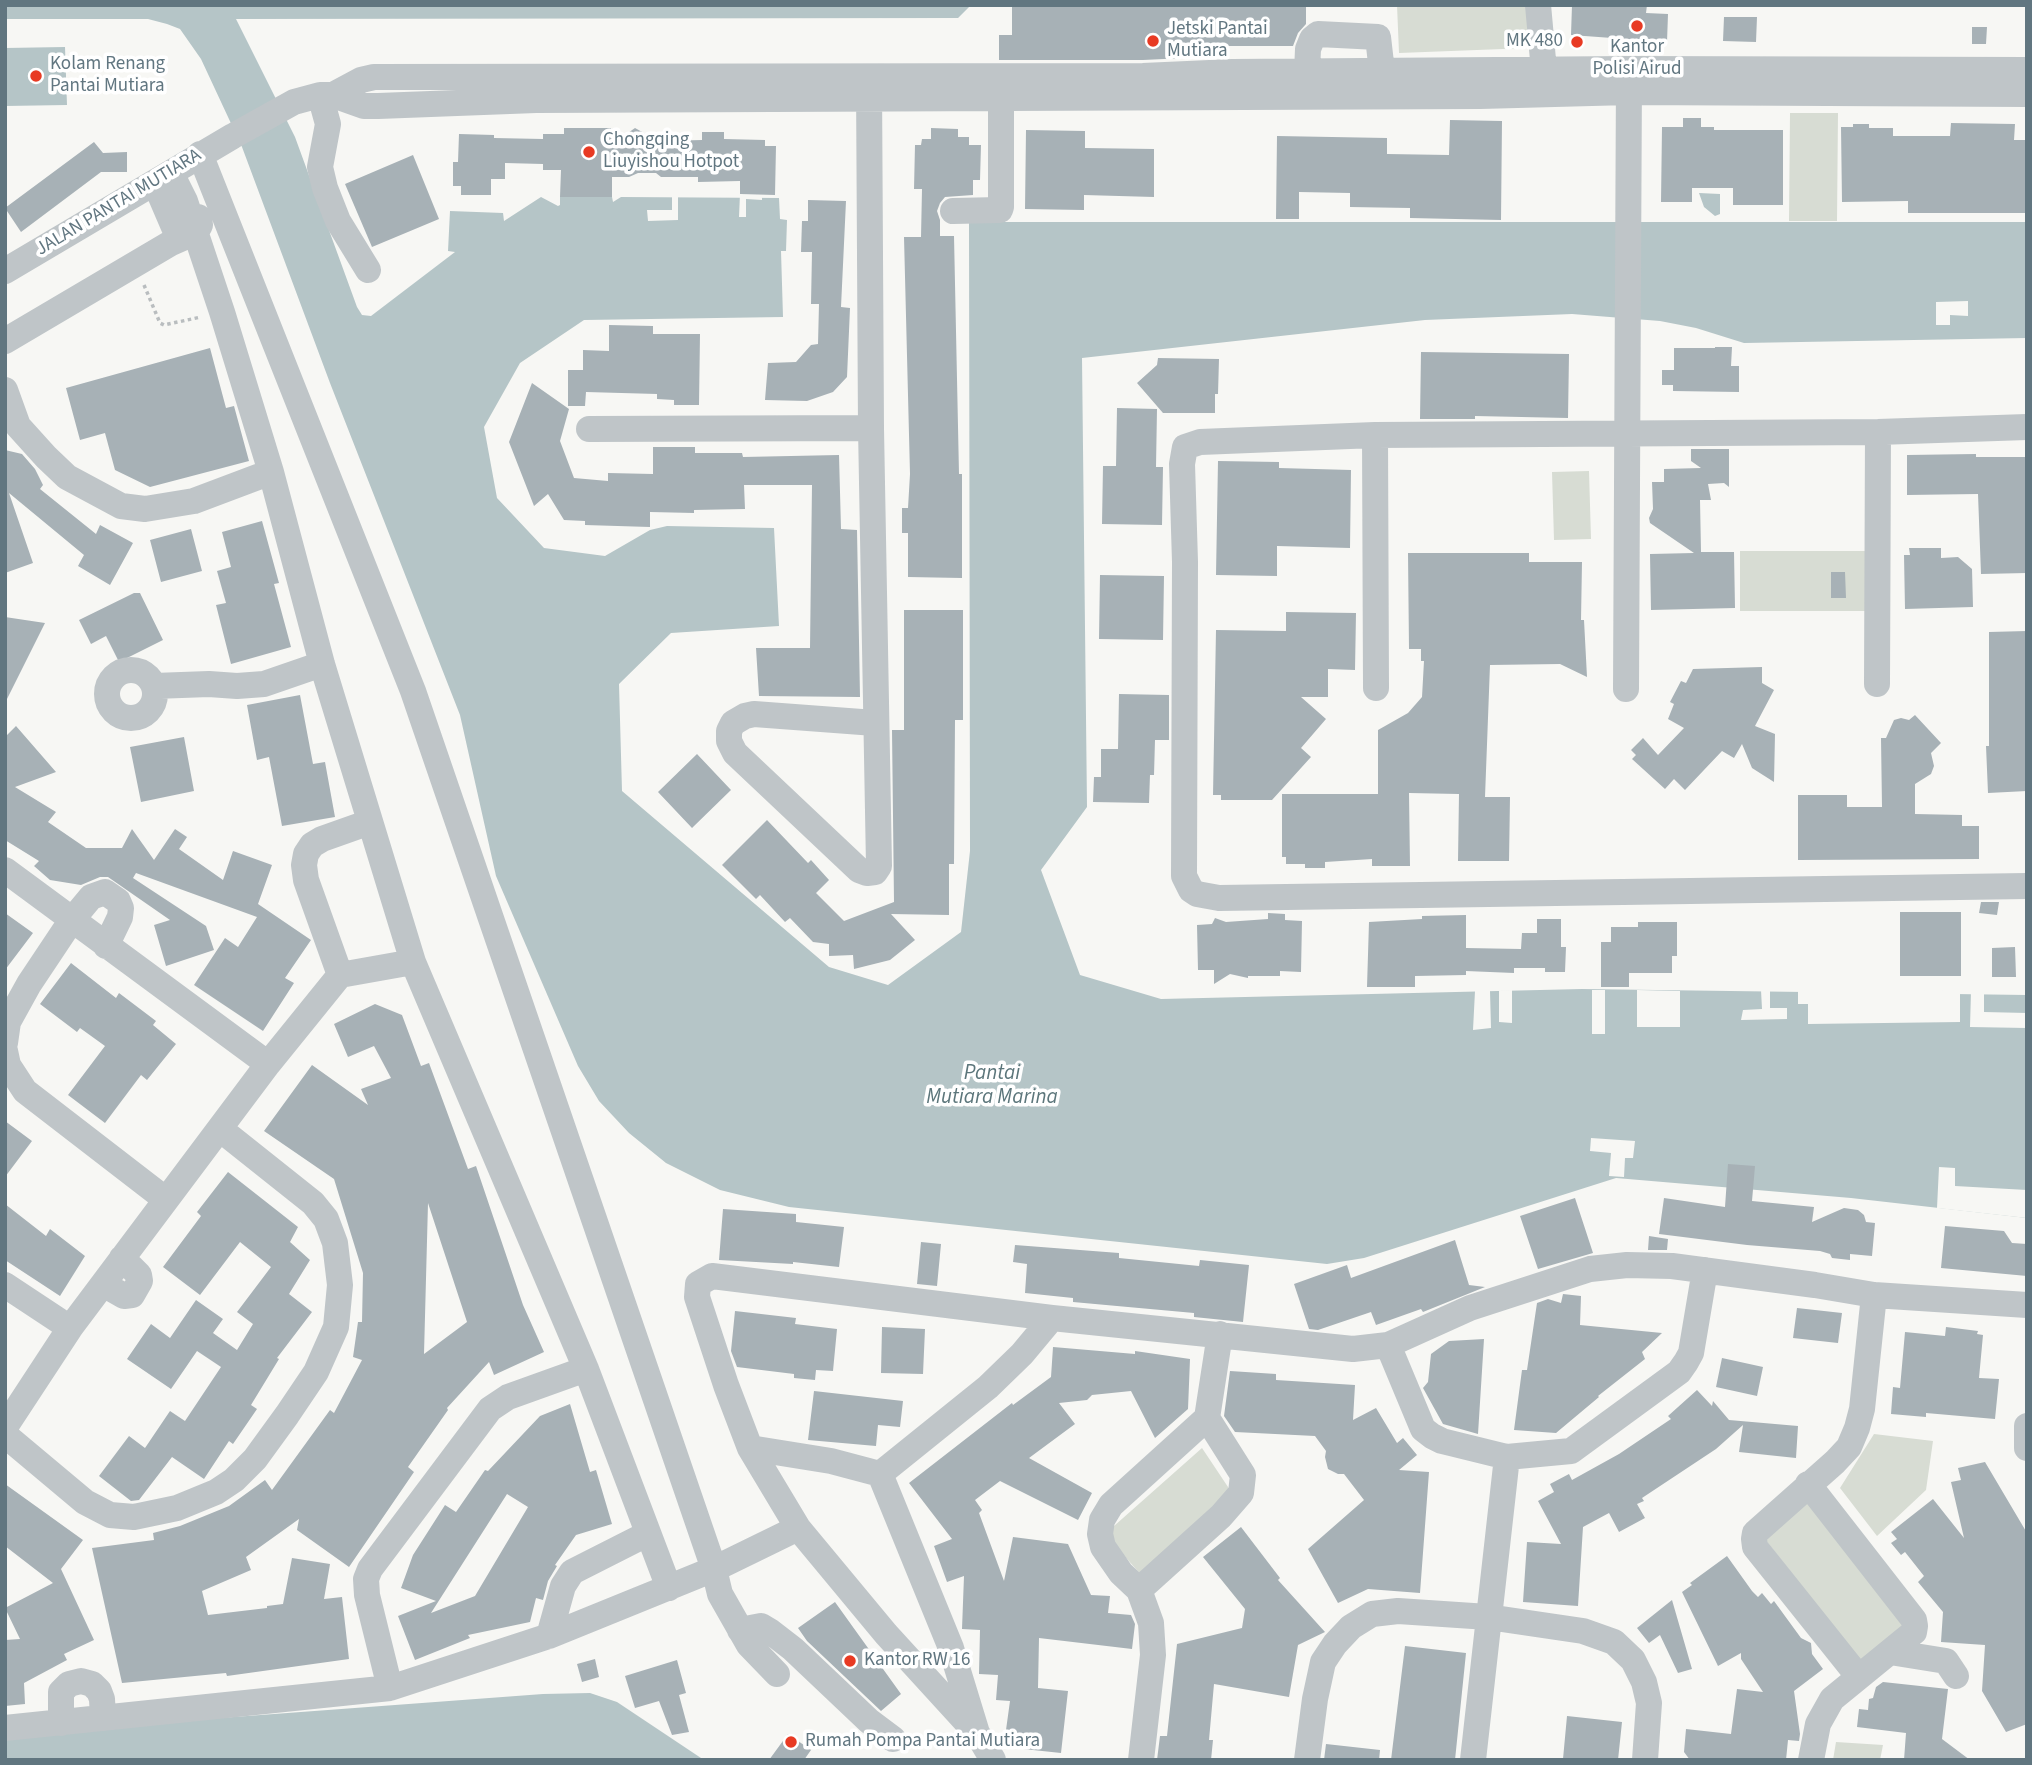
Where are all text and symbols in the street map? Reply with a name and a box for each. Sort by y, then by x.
marker: Kantor Polisi Airud [1629,18,1645,34]
place label: Jetski Pantai Mutiara [1167,19,1268,63]
place label: MK 480 [1506,31,1563,53]
marker: Jetski Pantai Mutiara [1145,33,1161,49]
marker: MK 480 [1569,34,1585,50]
place label: Kantor Polisi Airud [1592,37,1682,81]
place label: Kolam Renang Pantai Mutiara [50,54,165,98]
marker: Kolam Renang Pantai Mutiara [28,68,44,84]
place label: Chongqing Liuyishou Hotpot [603,130,739,174]
marker: Chongqing Liuyishou Hotpot [581,144,597,160]
street label: JALAN PANTAI MUTIARA [32,145,206,261]
water label: Pantai Mutiara Marina [926,1061,1058,1111]
place label: Kantor RW 16 [864,1650,970,1672]
marker: Kantor RW 16 [842,1653,858,1669]
place label: Rumah Pompa Pantai Mutiara [805,1731,1040,1753]
marker: Rumah Pompa Pantai Mutiara [783,1734,799,1750]

